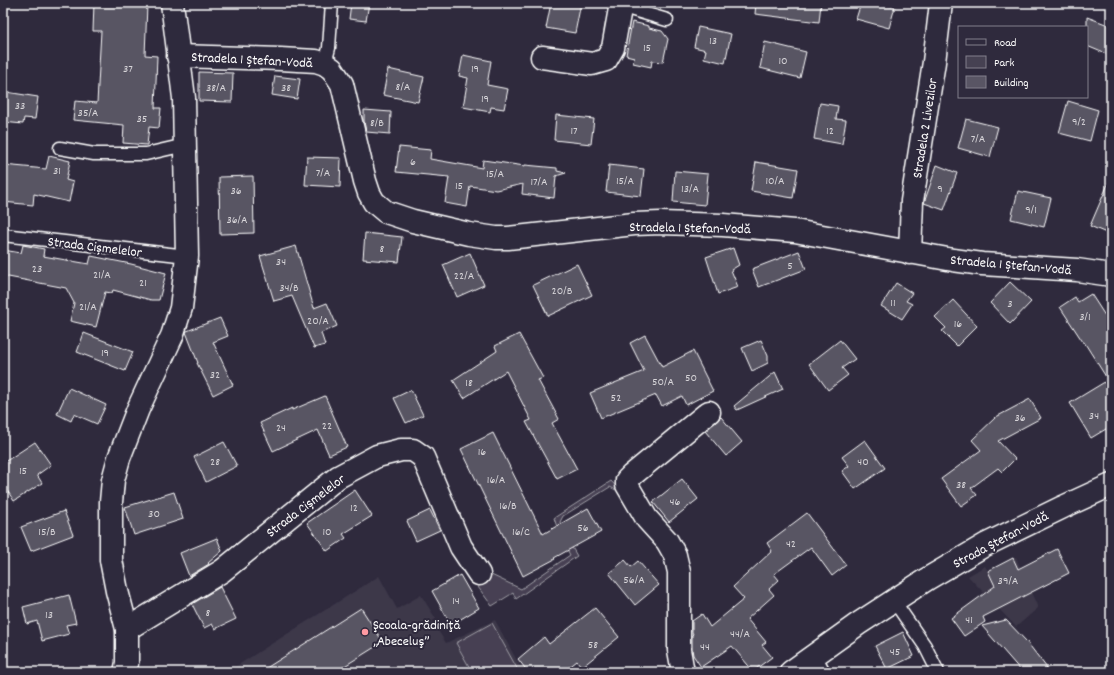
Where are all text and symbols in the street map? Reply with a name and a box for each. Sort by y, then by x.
legend [958,26,1088,98]
house number: 13 [709,33,717,50]
text: Road [994,35,1016,52]
house number: 15 [643,40,651,57]
street label: Stradela 1 Ștefan-Vodă [191,48,313,74]
house number: 10 [778,53,788,70]
text: Park [994,55,1015,72]
house number: 37 [123,61,133,78]
house number: 19 [471,61,479,78]
text: Building [994,75,1029,92]
street label: Stradela 2 Livezilor [908,76,944,180]
house number: 8/A [396,79,411,96]
house number: 38/A [206,80,226,97]
house number: 38 [281,80,291,97]
house number: 19 [481,91,489,108]
house number: 33 [15,98,25,115]
house number: 35/A [78,105,99,122]
house number: 35 [137,111,147,128]
house number: 9/2 [1072,114,1086,131]
house number: 8/B [370,115,384,132]
house number: 17 [570,123,578,140]
house number: 12 [826,123,834,140]
house number: 7/A [971,131,986,148]
house number: 6 [410,154,416,171]
house number: 31 [53,163,61,180]
house number: 7/A [316,165,331,182]
house number: 15/A [486,166,505,183]
house number: 15/A [616,173,635,190]
house number: 10/A [765,173,785,190]
house number: 17/A [530,174,548,191]
house number: 15 [455,178,463,195]
house number: 13/A [681,181,699,198]
house number: 9 [937,181,943,198]
house number: 36 [230,183,242,200]
house number: 9/1 [1025,202,1037,219]
house number: 36/A [226,212,248,229]
street label: Stradela 1 Ștefan-Vodă [629,218,751,240]
street label: Strada Cișmelelor [46,232,144,264]
house number: 8 [380,241,385,258]
street label: Stradela 1 Ștefan-Vodă [949,251,1072,281]
house number: 34 [276,254,286,271]
house number: 5 [787,258,793,275]
house number: 23 [32,261,42,278]
house number: 21/A [93,267,111,284]
house number: 22/A [454,268,475,285]
house number: 21 [139,275,147,292]
house number: 34/B [279,280,299,297]
house number: 20/B [552,283,573,300]
house number: 11 [890,295,896,312]
house number: 3 [1007,296,1013,313]
house number: 21/A [79,299,97,316]
house number: 3/1 [1079,309,1091,326]
house number: 20/A [307,313,329,330]
house number: 16 [954,316,962,333]
house number: 19 [101,345,109,362]
house number: 32 [210,367,220,384]
house number: 50 [685,370,697,387]
house number: 50/A [652,374,674,391]
house number: 18 [465,375,473,392]
house number: 52 [611,390,621,407]
house number: 34 [1089,408,1099,425]
house number: 36 [1014,410,1026,427]
house number: 22 [322,418,332,435]
house number: 24 [276,420,286,437]
house number: 16 [478,444,486,461]
house number: 28 [210,454,220,471]
house number: 40 [857,454,869,471]
house number: 15 [19,463,27,480]
street label: Strada Cișmelelor [262,470,351,543]
house number: 16/A [487,472,506,489]
house number: 38 [956,477,966,494]
house number: 46 [670,494,681,511]
house number: 16/B [499,498,517,515]
house number: 12 [350,500,358,517]
house number: 30 [148,506,160,523]
street label: Strada Ștefan-Vodă [950,507,1052,574]
house number: 56 [577,520,589,537]
house number: 15/B [38,524,56,541]
house number: 10 [322,524,332,541]
house number: 16/C [512,524,530,541]
house number: 42 [786,536,796,553]
house number: 56/A [623,572,645,589]
house number: 39/A [998,573,1019,590]
house number: 14 [452,593,460,610]
house number: 8 [206,605,211,622]
house number: 13 [45,607,53,624]
house number: 41 [965,612,973,629]
place label: Şcoala-grădiniţă „Abeceluş” [373,616,461,652]
house number: 44/A [730,626,750,643]
marker: Şcoala-grădiniţă „Abeceluş” [360,627,370,637]
house number: 58 [588,637,598,654]
house number: 44 [700,639,710,656]
house number: 45 [890,644,900,661]

